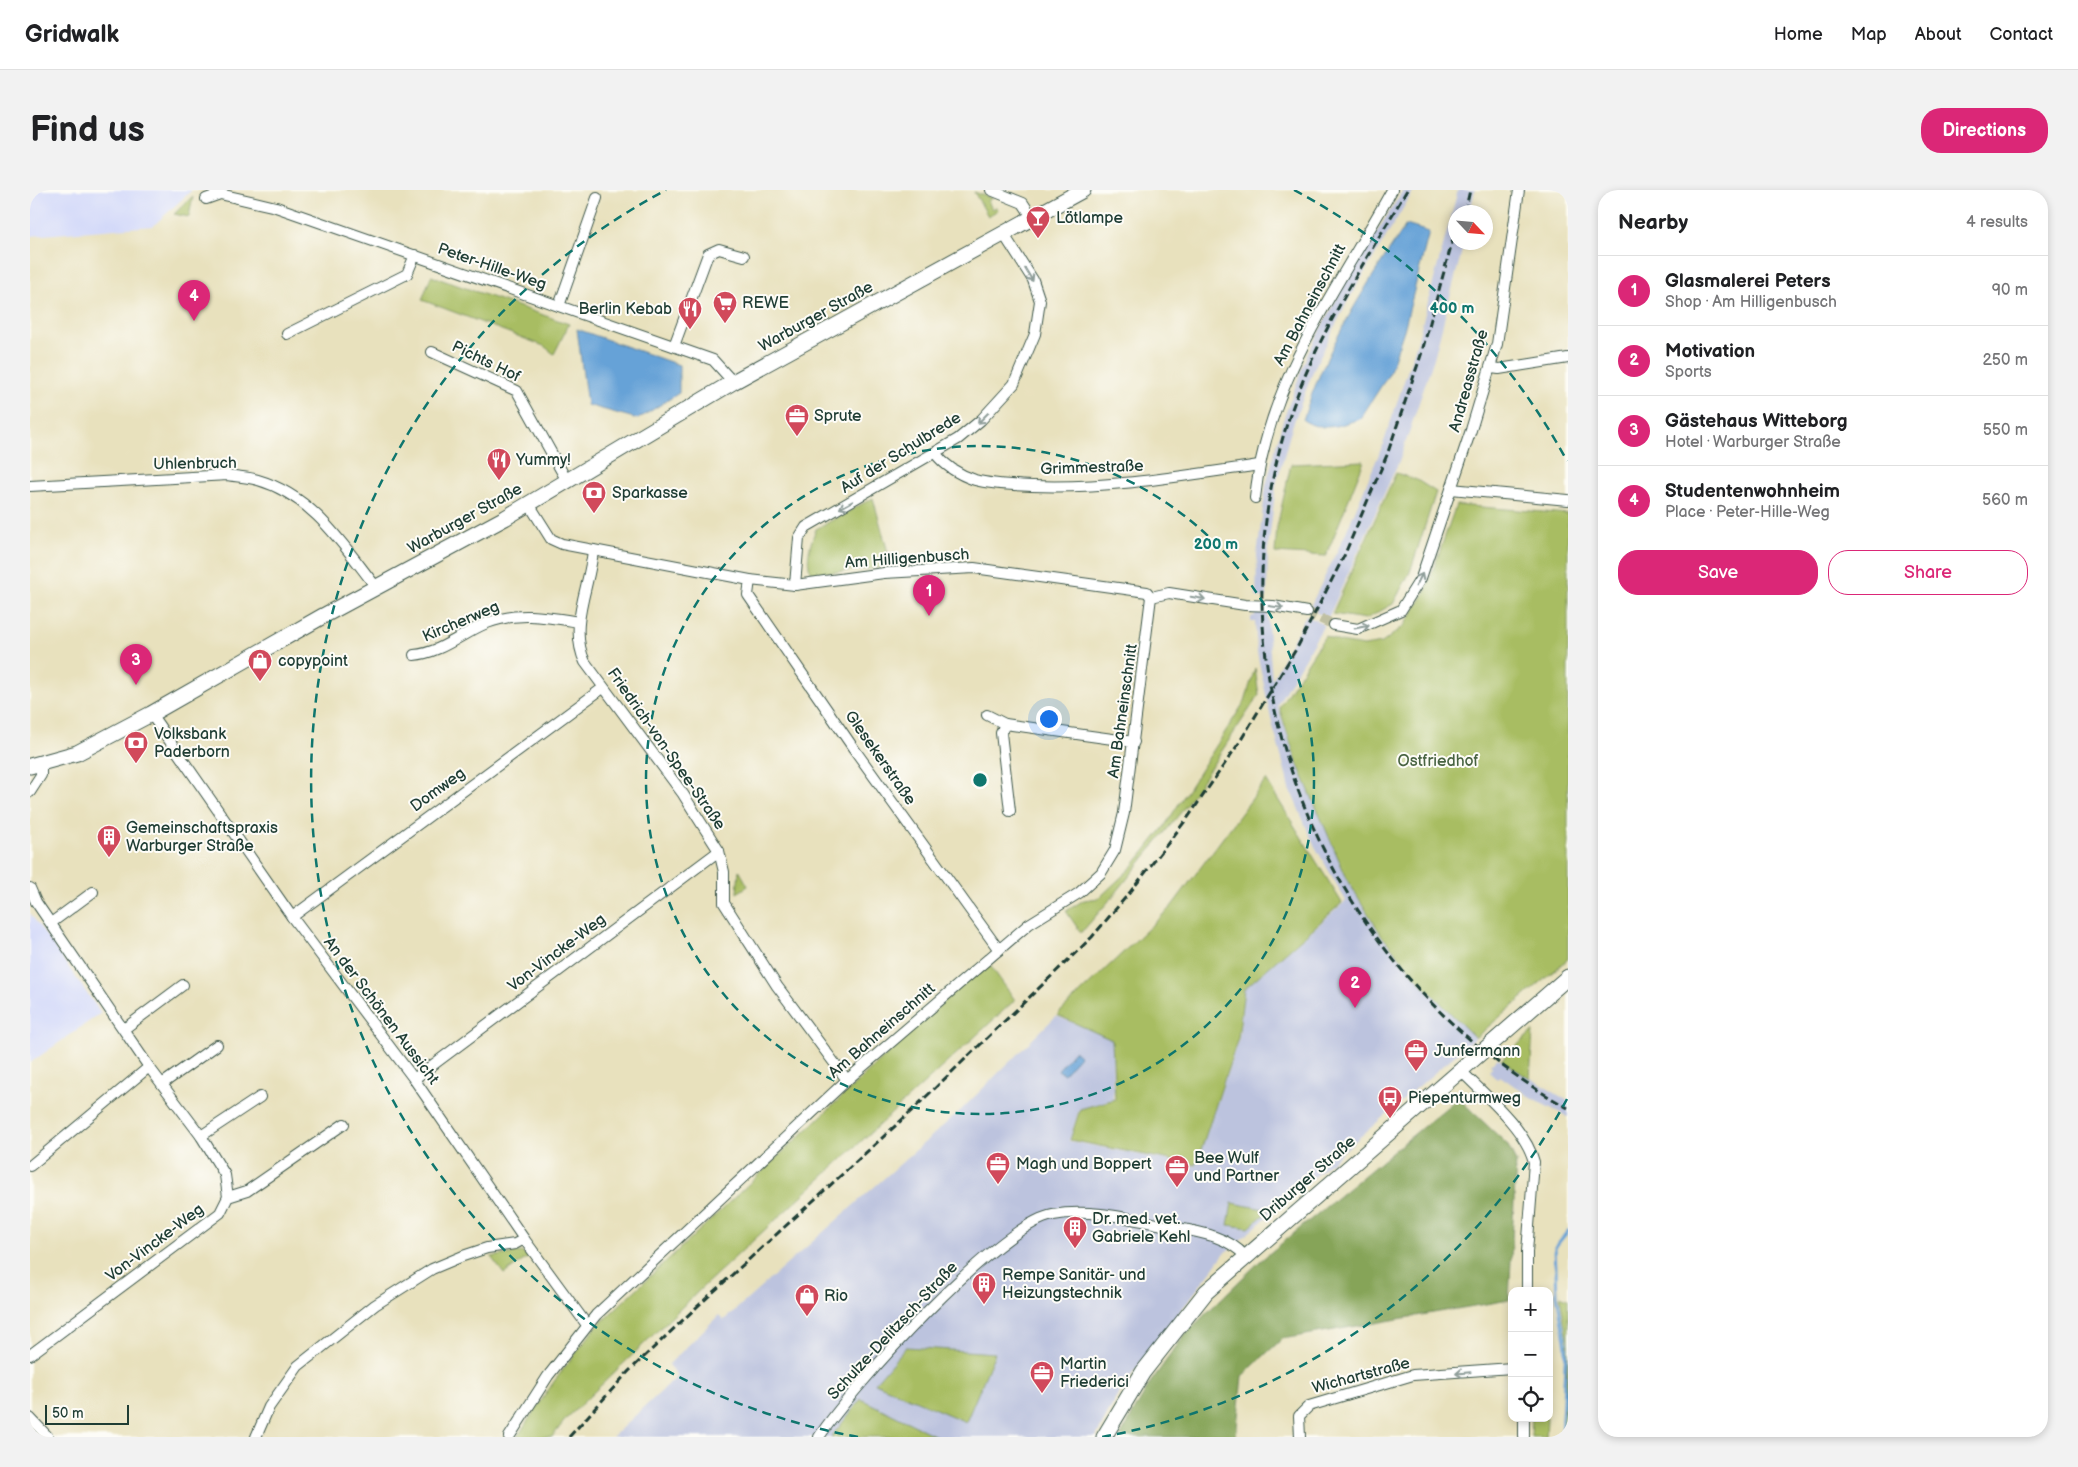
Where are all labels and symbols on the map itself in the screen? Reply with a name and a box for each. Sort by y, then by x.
bar icon: Lötlampe [1025,205,1051,239]
north arrow [1448,205,1493,250]
place label: Lötlampe [1056,209,1123,228]
street label: Peter-Hille-Weg [435,240,549,294]
street label: Am Bahneinschnitt [1270,241,1350,369]
one-way arrow [1024,267,1034,281]
street label: Warburger Straße [756,277,877,356]
pin: 4 [178,280,210,321]
supermarket icon: REWE [712,290,738,324]
place label: REWE [742,294,789,313]
restaurant icon: Berlin Kebab [677,296,703,330]
text: 400 m [1430,299,1474,318]
place label: Berlin Kebab [578,300,672,319]
street label: Andreasstraße [1445,327,1493,434]
street label: Pichts Hof [449,337,523,387]
office icon: Sprute [784,403,810,437]
place label: Sprute [814,407,862,426]
street label: Auf der Schulbrede [837,408,965,498]
one-way arrow [977,411,989,424]
restaurant icon: Yummy! [486,447,512,481]
place label: Yummy! [515,451,571,470]
street label: Uhlenbruch [153,454,237,474]
street label: Grimmestraße [1040,457,1144,479]
street label: Warburger Straße [405,479,526,558]
bank icon: Sparkasse [581,480,607,514]
place label: Sparkasse [612,484,688,503]
one-way arrow [840,500,854,510]
text: 200 m [1194,535,1238,554]
street label: Am Hilligenbusch [844,545,970,573]
one-way arrow [1415,573,1424,588]
pin: 1 [913,575,945,616]
one-way arrow [1190,593,1206,603]
street label: Kircherweg [420,597,502,647]
one-way arrow [1268,602,1284,612]
one-way arrow [1354,622,1370,631]
street label: Am Bahneinschnitt [1104,643,1142,779]
pin: 3 [120,644,152,685]
shop icon: copypoint [247,648,273,682]
place label: copypoint [278,652,348,671]
street label: Friedrich-von-Spee-Straße [603,664,729,834]
your location [1036,706,1062,732]
street label: Glesekerstraße [840,707,920,809]
place label: Volksbank Paderborn [154,725,230,762]
bank icon: Volksbank Paderborn [123,730,149,764]
park label: Ostfriedhof [1398,752,1479,771]
street label: Domweg [407,764,469,816]
centre of rings [971,771,989,789]
place label: Gemeinschaftspraxis Warburger Straße [126,819,278,856]
building icon: Gemeinschaftspraxis Warburger Straße [96,824,122,858]
street label: Von-Vincke-Weg [504,910,610,996]
street label: An der Schönen Aussicht [319,933,443,1089]
pin: 2 [1339,967,1371,1008]
street label: Am Bahneinschnitt [825,979,939,1083]
office icon: Junfermann [1403,1038,1429,1072]
place label: Junfermann [1434,1042,1520,1061]
bus stop icon: Piepenturmweg [1377,1085,1403,1119]
place label: Piepenturmweg [1408,1089,1521,1108]
street label: Driburger Straße [1256,1132,1360,1226]
place label: Bee Wulf und Partner [1194,1149,1279,1186]
office icon: Magh und Boppert [985,1151,1011,1185]
office icon: Bee Wulf und Partner [1164,1154,1190,1188]
place label: Magh und Boppert [1016,1155,1152,1174]
street label: Von-Vincke-Weg [102,1200,208,1286]
place label: Dr. med. vet. Gabriele Kehl [1092,1210,1190,1247]
building icon: Dr. med. vet. Gabriele Kehl [1062,1215,1088,1249]
street label: Schulze-Delitzsch-Straße [824,1258,962,1404]
place label: Rempe Sanitär- und Heizungstechnik [1002,1266,1146,1303]
building icon: Rempe Sanitär- und Heizungstechnik [971,1271,997,1305]
shop icon: Rio [794,1283,820,1317]
place label: Rio [824,1287,848,1306]
street label: Wichartstraße [1310,1354,1412,1398]
place label: Martin Friederici [1060,1355,1129,1392]
office icon: Martin Friederici [1029,1360,1055,1394]
one-way arrow [1455,1368,1471,1378]
scale bar [45,1402,129,1425]

